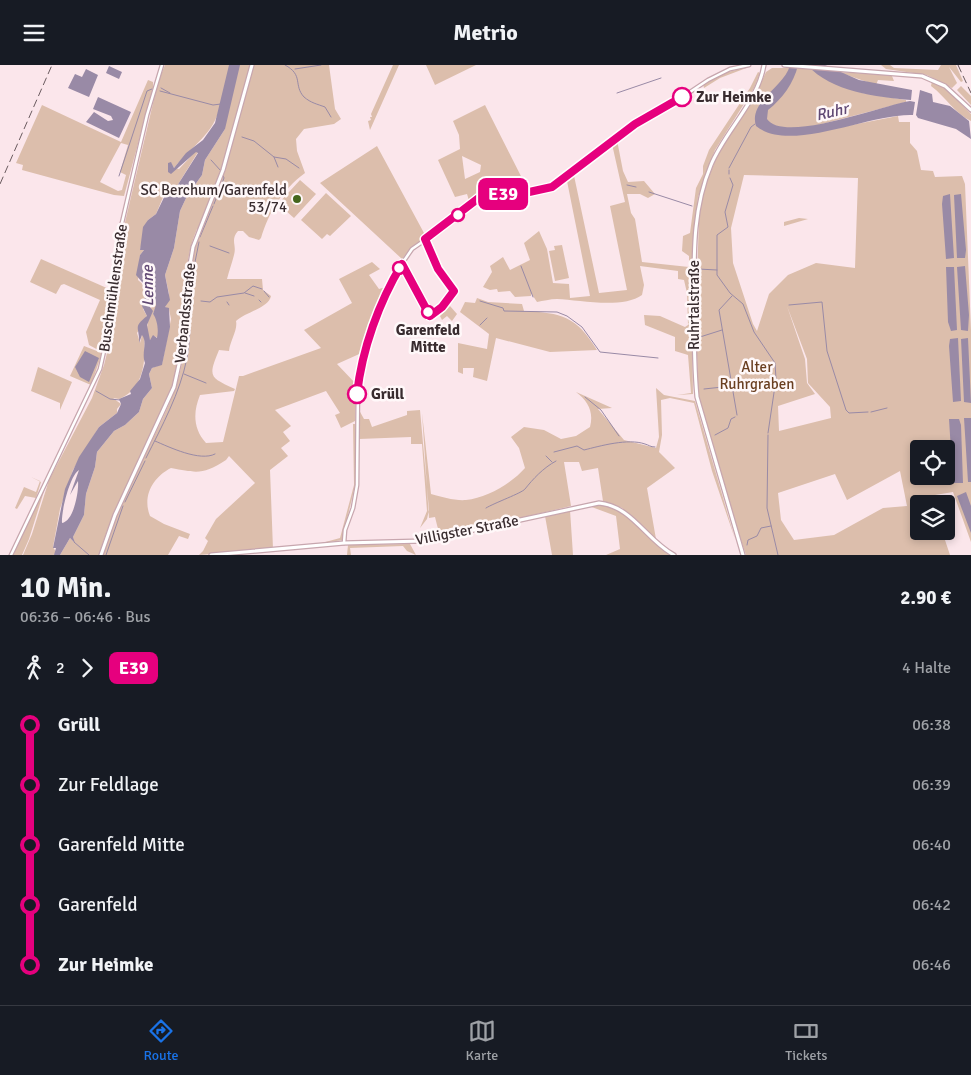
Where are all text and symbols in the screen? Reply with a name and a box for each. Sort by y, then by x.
icon: menu [20,19,48,47]
text: Metrio [453,19,518,46]
icon: heart [923,19,951,47]
marker: Zur Heimke [672,87,692,107]
place label: Zur Heimke [696,88,771,106]
water label: Ruhr [814,98,852,125]
line badge: E39 [474,178,532,210]
place label: SC Berchum/Garenfeld 53/74 [140,181,287,216]
text: E39 [488,183,518,205]
marker: SC Berchum/Garenfeld 53/74 [291,193,303,205]
unlabelled marker [451,208,465,222]
street label: Buschmühlenstraße [95,223,131,353]
street label: Ruhrtalstraße [685,260,703,350]
unlabelled marker [392,261,406,275]
street label: Verbandsstraße [171,262,199,364]
water label: Lenne [138,264,158,307]
marker: Garenfeld Mitte [421,305,435,319]
place label: Garenfeld Mitte [396,321,460,356]
park label: Alter Ruhrgraben [720,358,794,393]
marker: Grüll [347,384,367,404]
place label: Grüll [371,385,405,403]
map controls [910,440,955,540]
button: locate [910,440,955,485]
button: layers [910,495,955,540]
street label: Villigster Straße [414,511,520,549]
text: 10 Min. [20,571,111,605]
text: 2.90 € [900,586,951,610]
text: 06:36 – 06:46 · Bus [20,607,151,627]
icon: walk [20,654,48,682]
icon: forward [73,654,101,682]
text: E39 [119,657,148,679]
text: 2 [56,658,65,678]
text: 4 Halte [902,658,951,678]
text: Grüll [58,713,100,737]
text: 06:38 [912,715,951,735]
text: Zur Feldlage [58,773,159,797]
text: 06:39 [912,775,951,795]
text: Garenfeld Mitte [58,833,185,857]
text: 06:40 [912,835,951,855]
text: Garenfeld [58,893,138,917]
text: 06:42 [912,895,951,915]
text: Zur Heimke [58,953,153,977]
text: 06:46 [912,955,951,975]
tab: Route [144,1017,179,1064]
tab: Karte [466,1017,498,1064]
tab: Tickets [785,1017,827,1064]

